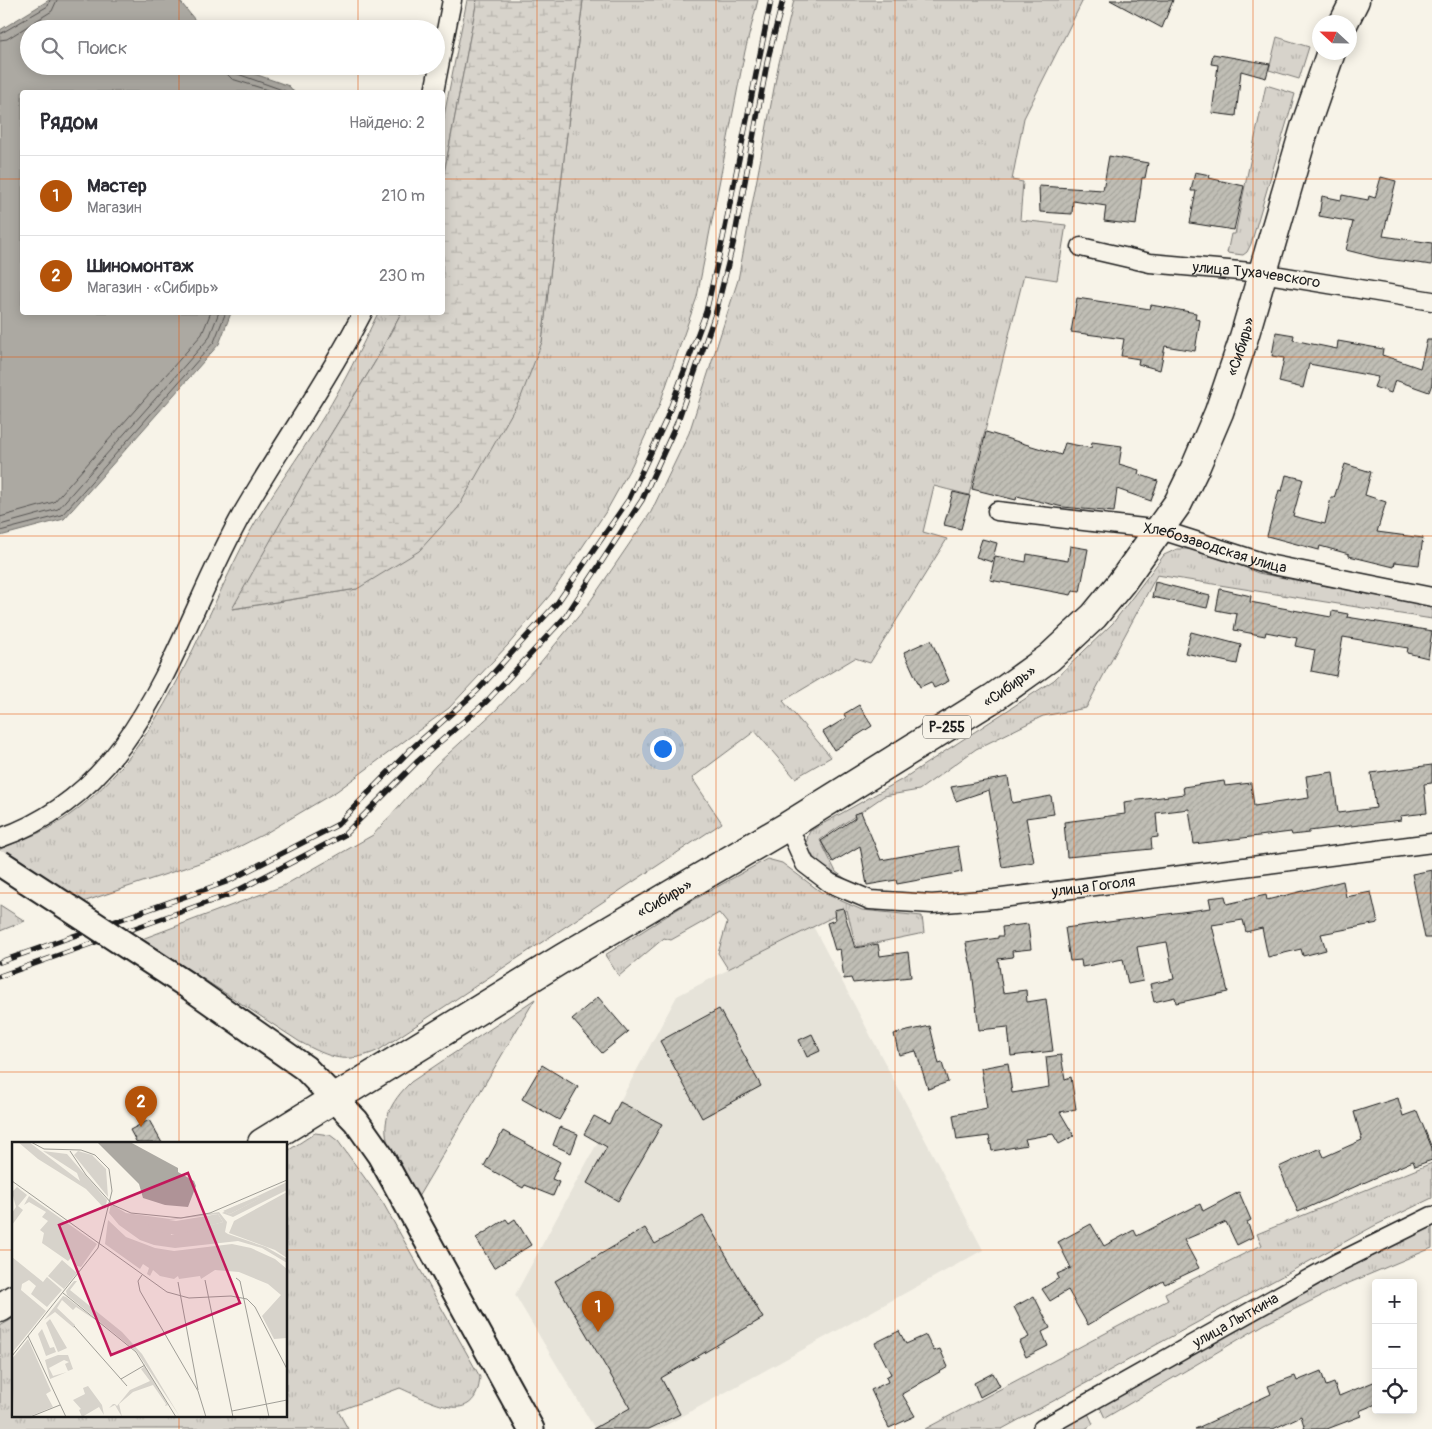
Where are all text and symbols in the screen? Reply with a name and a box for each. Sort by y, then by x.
north arrow [1312,15,1357,60]
search box [20,20,445,75]
icon: search [38,34,66,62]
text: Поиск [78,36,128,60]
text: Рядом [40,109,98,136]
text: Найдено: 2 [349,113,425,133]
text: Мастер [87,174,147,198]
text: 1 [53,186,59,206]
text: 210 m [381,186,425,206]
text: Магазин [87,198,142,218]
text: Шиномонтаж [87,254,193,278]
street label: улица Тухачевского [1191,258,1322,292]
text: 2 [52,266,60,286]
text: 230 m [379,266,425,286]
text: Магазин · «Сибирь» [87,278,218,298]
street label: «Сибирь» [1223,315,1259,378]
street label: Хлебозаводская улица [1142,519,1288,578]
street label: «Сибирь» [980,661,1040,712]
road number: Р-255 [923,716,971,739]
your location [650,736,676,762]
street label: улица Гоголя [1050,872,1136,902]
street label: «Сибирь» [634,875,696,922]
pin: 2 [125,1086,157,1127]
inset map [12,1142,288,1416]
map controls [1372,1279,1417,1414]
button: + [1372,1279,1417,1324]
street label: улица Лыткина [1188,1289,1282,1353]
pin: 1 [582,1291,614,1332]
button: − [1372,1324,1417,1369]
button: locate [1372,1369,1417,1414]

